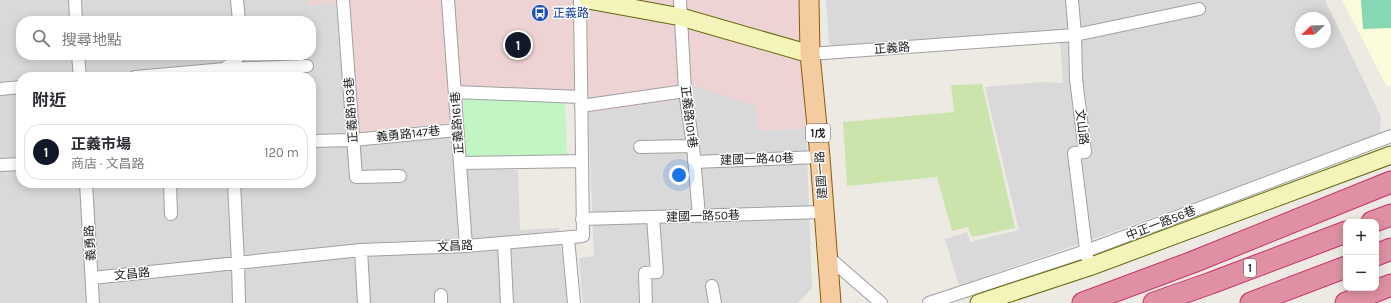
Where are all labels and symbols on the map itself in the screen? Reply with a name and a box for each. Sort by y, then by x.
bus stop icon: 正義路 [530,3,550,23]
place label: 正義路 [553,6,589,20]
north arrow [1295,12,1331,48]
pin: 1 [505,30,531,60]
street label: 正義路 [874,40,910,56]
street label: 正義路193巷 [342,77,360,143]
street label: 正義路101巷 [678,85,700,149]
street label: 正義路161巷 [448,91,466,155]
street label: 文山路 [1073,108,1091,146]
street label: 義勇路147巷 [375,124,441,144]
road number: 1戊 [806,124,830,142]
street label: 建國一路40巷 [720,151,794,167]
street label: 建國一路 [812,151,830,199]
your location [669,165,689,185]
street label: 中正一路56巷 [1124,203,1198,243]
street label: 建國一路50巷 [666,208,740,224]
street label: 義勇路 [82,225,98,261]
street label: 文昌路 [437,238,473,254]
road number: 1 [1244,259,1256,277]
street label: 文昌路 [113,265,151,283]

